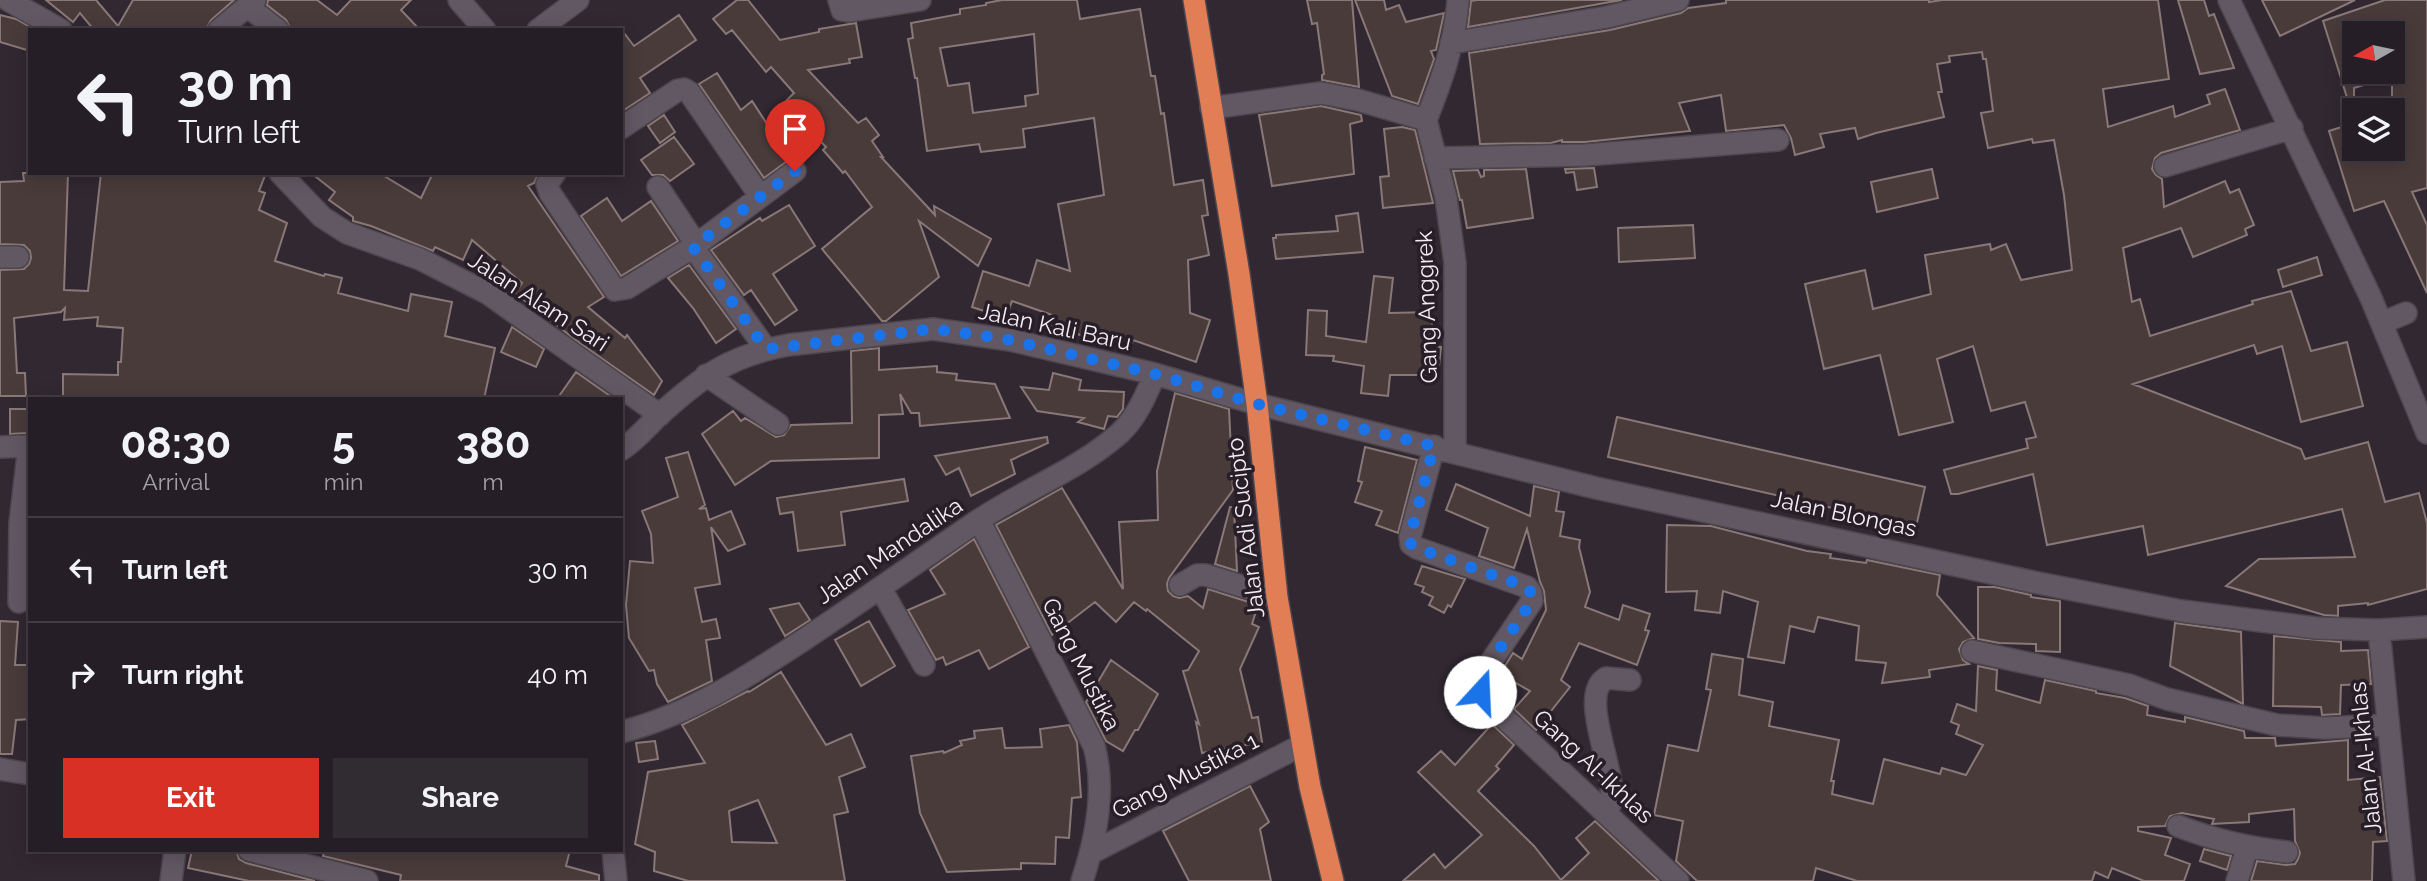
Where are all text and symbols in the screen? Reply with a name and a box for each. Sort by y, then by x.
north arrow [2342,21,2404,84]
map controls [2342,21,2405,161]
text: 30 m [178,54,293,111]
icon: left [63,56,154,147]
button: layers [2342,98,2405,161]
pin [765,99,825,171]
icon: arrive [776,110,814,148]
text: Turn left [178,113,300,150]
street label: Gang Anggrek [1410,230,1442,384]
street label: Jalan Alam Sari [464,246,614,356]
street label: Jalan Kali Baru [976,297,1134,355]
text: 08:30 [121,419,231,468]
text: 5 [332,419,355,468]
text: 380 [456,419,530,468]
street label: Jalan Adi Sucipto [1221,436,1269,620]
text: Arrival [142,468,210,495]
text: min [324,468,363,495]
text: m [483,468,504,495]
street label: Jalan Blongas [1769,484,1919,542]
street label: Jalan Mandalika [811,491,967,609]
icon: left [63,551,101,589]
text: Turn left [122,555,228,585]
text: 30 m [528,555,588,585]
street label: Gang Mustika [1037,593,1127,735]
position arrow [1443,655,1517,729]
icon: right [63,656,101,694]
text: Turn right [122,660,243,690]
text: 40 m [527,660,588,690]
street label: Jalan Al-Ikhlas [2344,680,2386,836]
street label: Gang Al-Ikhlas [1528,704,1660,828]
street label: Gang Mustika 1 [1107,726,1263,823]
button: Exit [63,758,319,838]
button: Share [333,758,588,838]

